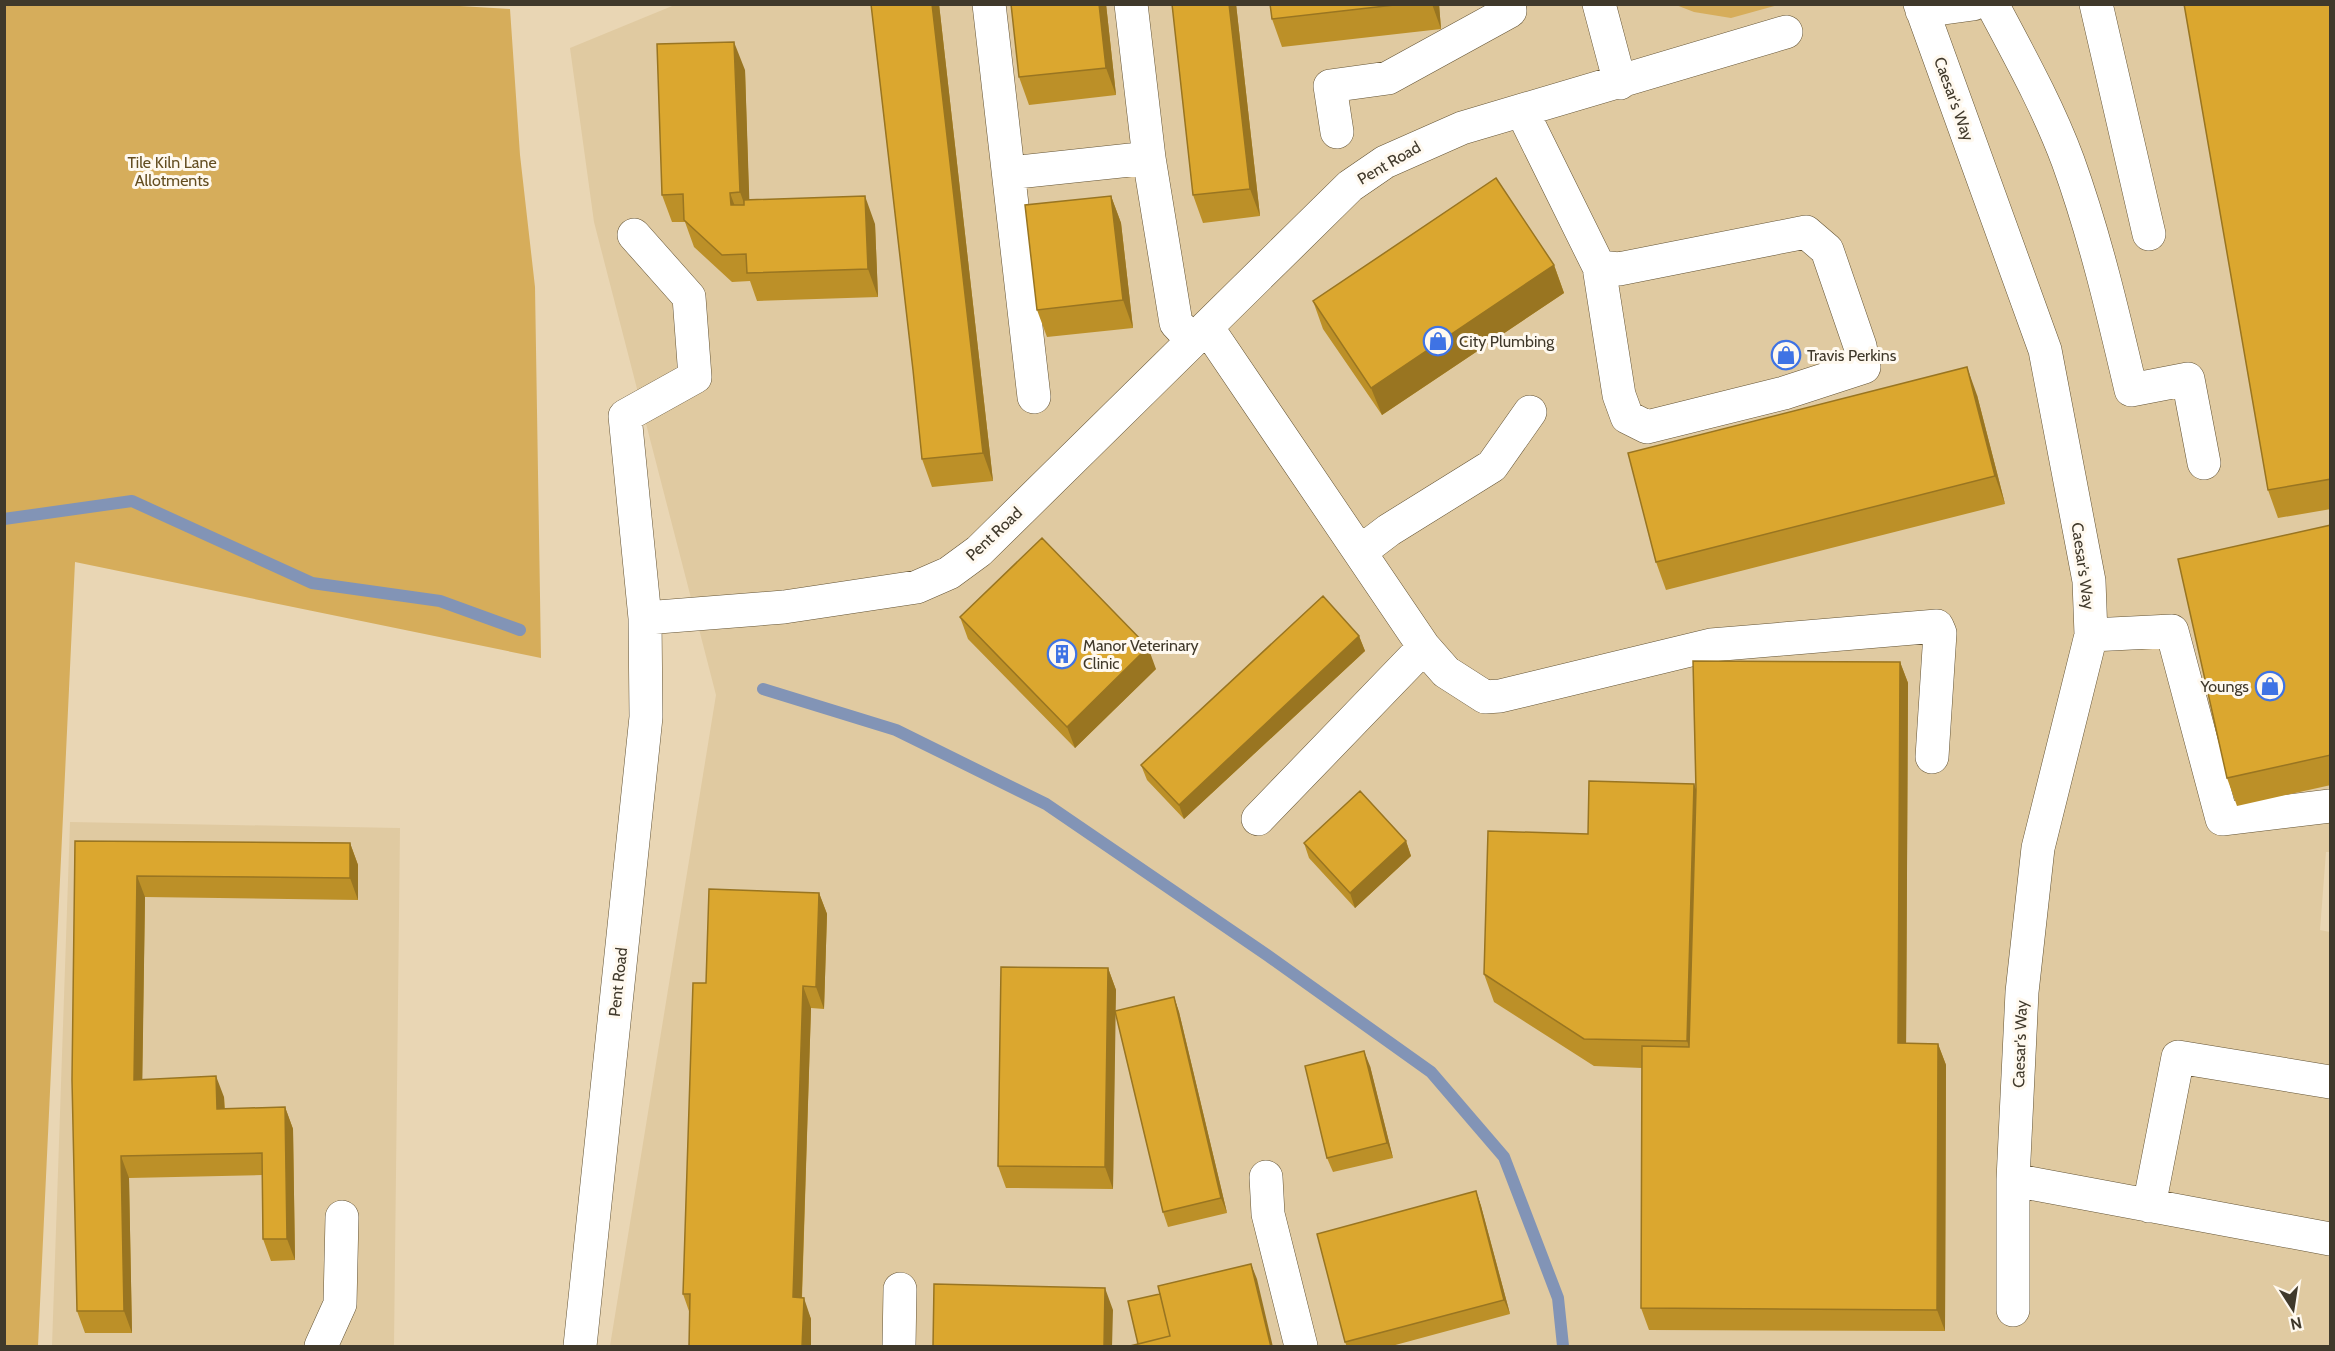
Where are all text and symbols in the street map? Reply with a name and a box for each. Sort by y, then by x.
street label: Caesar's Way [1930,54,1978,144]
street label: Pent Road [1354,137,1424,189]
park label: Tile Kiln Lane Allotments [127,153,217,190]
shop icon: City Plumbing [1422,325,1454,357]
place label: City Plumbing [1459,332,1555,351]
shop icon: Travis Perkins [1770,339,1802,371]
place label: Travis Perkins [1807,346,1897,365]
street label: Pent Road [962,503,1026,565]
street label: Caesar's Way [2067,521,2099,611]
place label: Manor Veterinary Clinic [1083,636,1199,673]
building icon: Manor Veterinary Clinic [1046,638,1078,670]
shop icon: Youngs [2254,670,2286,702]
place label: Youngs [2200,677,2249,696]
street label: Pent Road [605,946,631,1018]
street label: Caesar's Way [2009,1000,2031,1088]
north arrow [2263,1279,2323,1339]
text: N [2289,1313,2304,1334]

